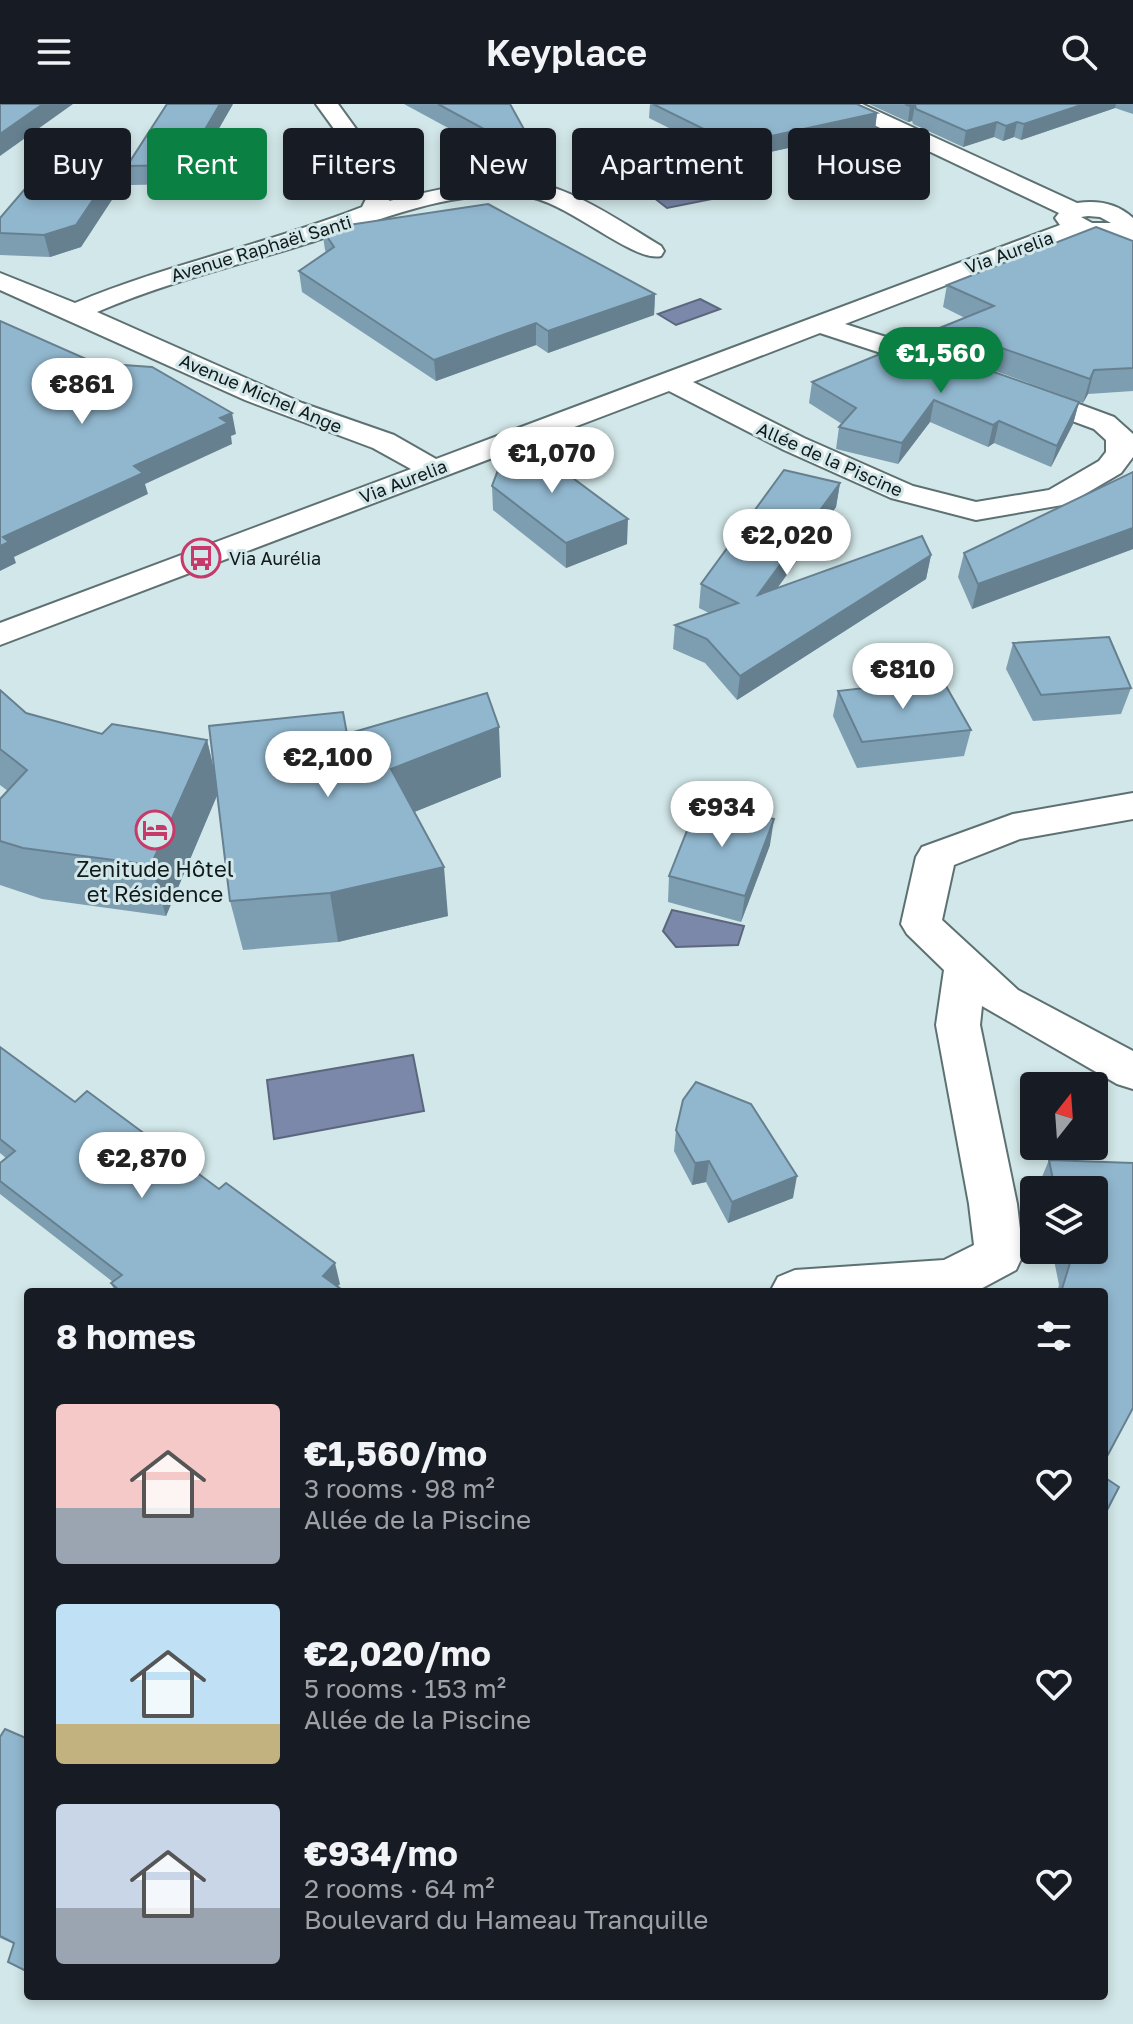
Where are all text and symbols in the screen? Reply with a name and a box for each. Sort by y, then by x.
icon: menu [32,30,76,74]
icon: search [1057,30,1101,74]
text: Keyplace [486,31,647,74]
chip: Buy [24,128,131,200]
chip: Rent [147,128,267,200]
chip: Filters [283,128,424,200]
chip: New [440,128,556,200]
chip: Apartment [572,128,772,200]
chip: House [788,128,930,200]
street label: Avenue Raphaël Santi [168,210,354,286]
street label: Via Aurelia [962,226,1056,278]
pin: €1,560 [876,327,1006,395]
text: €1,560 [896,337,986,368]
street label: Avenue Michel Ange [176,349,346,437]
pin: €861 [35,358,129,426]
text: €861 [50,368,114,399]
street label: Allée de la Piscine [754,417,906,501]
pin: €1,070 [487,427,617,495]
text: €1,070 [508,437,596,468]
street label: Via Aurelia [356,454,450,508]
pin: €2,020 [722,509,852,577]
text: €2,020 [741,519,833,550]
bus stop icon: Via Aurélia [180,537,222,579]
place label: Via Aurélia [229,547,321,569]
pin: €810 [856,643,950,711]
text: €810 [870,653,936,684]
pin: €2,100 [263,731,393,799]
text: €2,100 [283,741,373,772]
pin: €934 [675,781,769,849]
text: €934 [689,791,755,822]
hotel icon: Zenitude Hôtel et Résidence [134,809,176,851]
place label: Zenitude Hôtel et Résidence [76,855,234,907]
north arrow [1020,1072,1108,1160]
map controls [1020,1072,1108,1264]
pin: €2,870 [77,1132,207,1200]
text: €2,870 [97,1142,187,1173]
button: layers [1020,1176,1108,1264]
icon: filters [1032,1314,1076,1358]
text: 8 homes [56,1316,196,1356]
text: €1,560/mo [304,1433,487,1473]
icon: home [120,1436,216,1532]
icon: heart [1032,1462,1076,1506]
text: 3 rooms · 98 m² [304,1473,495,1504]
text: Allée de la Piscine [304,1504,531,1535]
text: €2,020/mo [304,1633,491,1673]
icon: home [120,1636,216,1732]
icon: heart [1032,1662,1076,1706]
text: 5 rooms · 153 m² [304,1673,506,1704]
text: Allée de la Piscine [304,1704,531,1735]
text: €934/mo [304,1833,458,1873]
icon: home [120,1836,216,1932]
icon: heart [1032,1862,1076,1906]
text: 2 rooms · 64 m² [304,1873,495,1904]
text: Boulevard du Hameau Tranquille [304,1904,708,1935]

